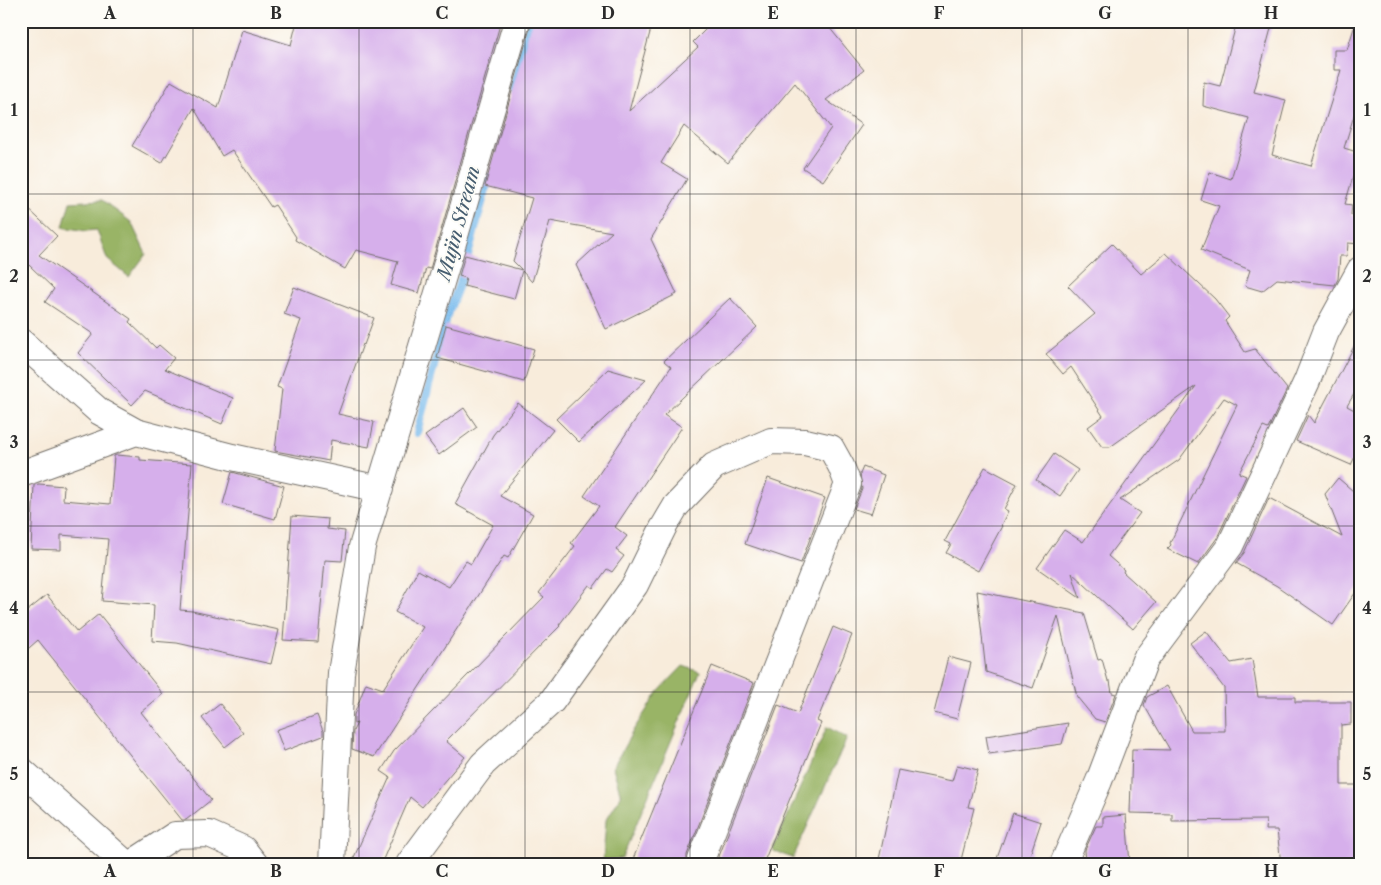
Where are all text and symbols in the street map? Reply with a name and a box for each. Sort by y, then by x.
text: A [103,3,117,23]
text: B [270,3,282,23]
text: C [436,3,448,23]
text: D [601,3,615,23]
text: E [767,3,779,23]
text: F [934,3,945,23]
text: G [1098,3,1112,23]
text: H [1264,3,1278,23]
text: 1 [10,100,18,120]
text: 1 [1363,100,1371,120]
water label: Mujin Stream [432,163,485,285]
text: 2 [9,266,19,286]
text: 2 [1362,266,1372,286]
text: 3 [9,432,19,452]
text: 3 [1362,432,1372,452]
text: 4 [9,598,19,618]
text: 4 [1362,598,1372,618]
text: 5 [10,764,19,784]
text: 5 [1363,764,1372,784]
text: A [103,861,117,881]
text: B [270,861,282,881]
text: C [436,861,448,881]
text: D [601,861,615,881]
text: E [767,861,779,881]
text: F [934,861,945,881]
text: G [1098,861,1112,881]
text: H [1264,861,1278,881]

